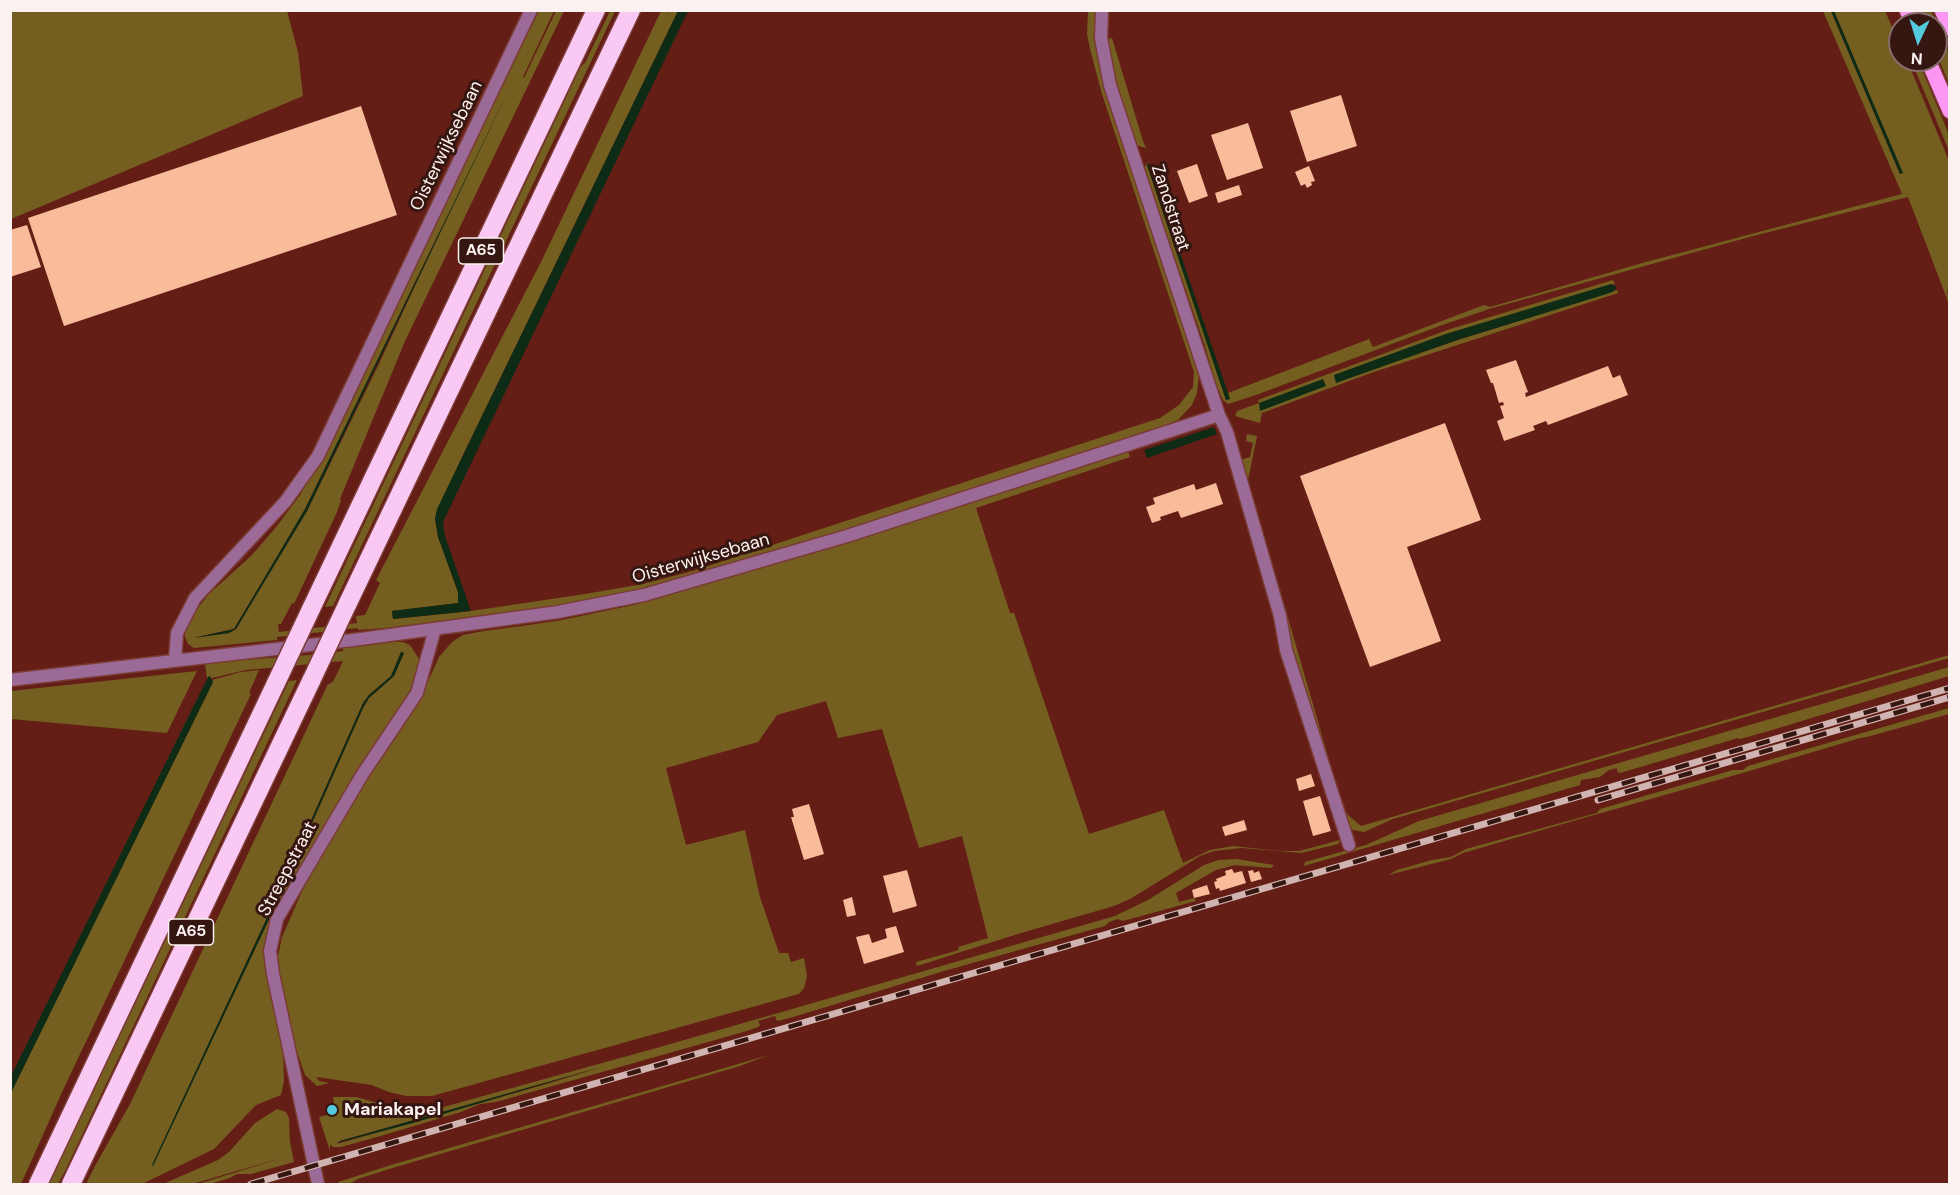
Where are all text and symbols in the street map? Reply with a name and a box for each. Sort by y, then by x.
north arrow [1888,12,1948,72]
text: N [1910,48,1923,69]
street label: Oisterwijksebaan [406,77,488,215]
street label: Zandstraat [1146,162,1194,254]
road number: A65 [458,238,504,264]
street label: Oisterwijksebaan [630,529,772,589]
street label: Streepstraat [254,818,322,920]
road number: A65 [168,919,213,945]
place label: Mariakapel [344,1099,441,1121]
marker: Mariakapel [325,1103,339,1117]

